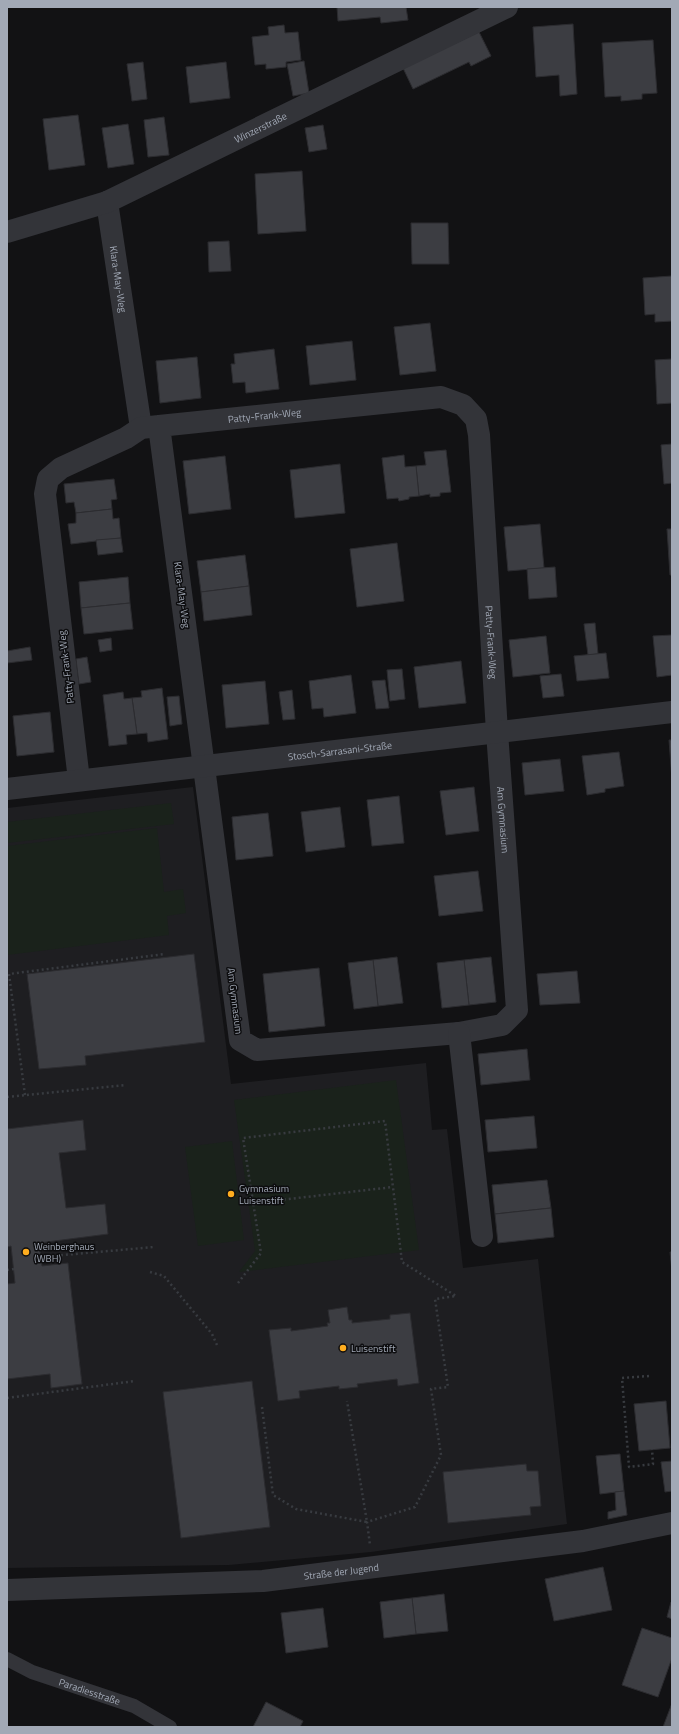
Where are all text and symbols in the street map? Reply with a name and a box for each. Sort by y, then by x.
street label: Winzerstraße [231,108,289,146]
street label: Klara-May-Weg [106,245,131,313]
street label: Patty-Frank-Weg [227,404,302,426]
street label: Klara-May-Weg [170,561,194,629]
street label: Patty-Frank-Weg [482,605,501,679]
street label: Patty-Frank-Weg [54,630,78,704]
street label: Stosch-Sarrasani-Straße [287,737,393,764]
street label: Am Gymnasium [493,786,513,854]
street label: Am Gymnasium [223,967,247,1035]
place label: Gymnasium Luisenstift [239,1181,289,1208]
marker: Gymnasium Luisenstift [226,1189,236,1199]
place label: Weinberghaus (WBH) [34,1239,95,1266]
marker: Weinberghaus (WBH) [21,1247,31,1257]
place label: Luisenstift [351,1341,396,1356]
marker: Luisenstift [338,1343,348,1353]
street label: Straße der Jugend [303,1559,380,1583]
street label: Paradiesstraße [57,1674,122,1708]

